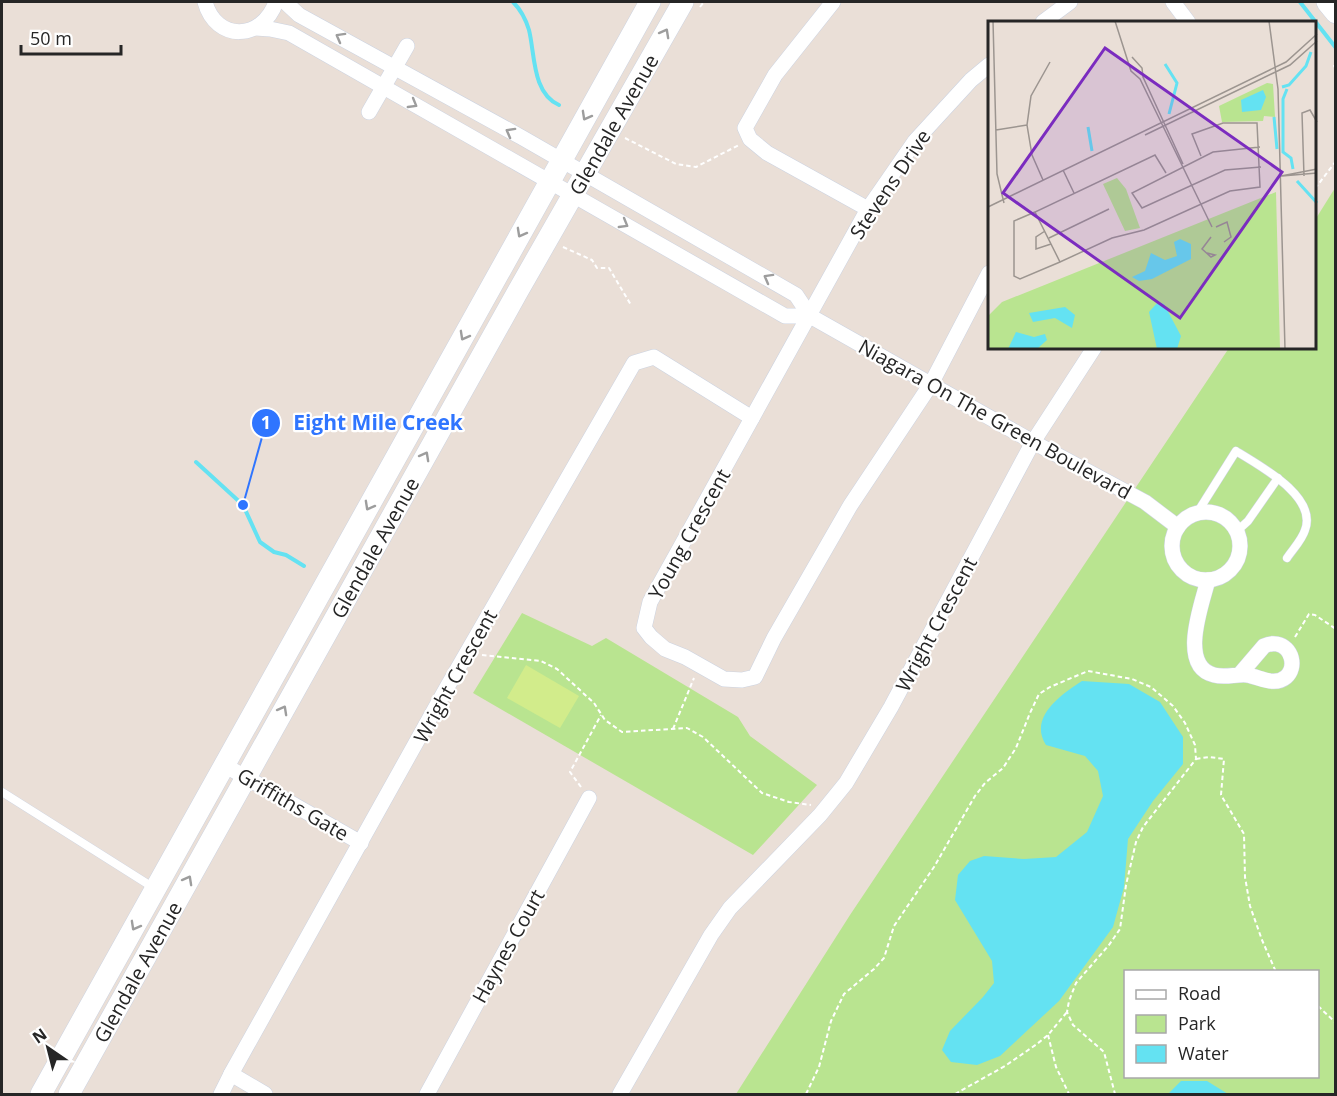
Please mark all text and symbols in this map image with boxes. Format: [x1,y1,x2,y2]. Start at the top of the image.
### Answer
scale bar [21,18,122,56]
inset map [988,21,1316,350]
text: 50 m [30,26,72,50]
one-way arrow [658,29,669,39]
one-way arrow [336,33,346,44]
street label: Glendale Avenue [562,49,664,199]
one-way arrow [407,97,417,108]
one-way arrow [582,110,593,120]
street label: Stevens Drive [843,124,937,244]
one-way arrow [506,127,517,139]
one-way arrow [618,217,628,228]
one-way arrow [517,226,528,237]
one-way arrow [764,274,774,285]
one-way arrow [460,330,471,340]
street label: Niagara On The Green Boulevard [854,333,1136,505]
callout: Eight Mile Creek [251,404,475,443]
text: Eight Mile Creek [293,408,464,436]
text: 1 [261,410,271,434]
one-way arrow [418,452,430,462]
street label: Young Crescent [642,464,736,604]
street label: Glendale Avenue [324,472,425,623]
one-way arrow [365,500,376,511]
street label: Wright Crescent [889,552,983,696]
street label: Wright Crescent [407,604,503,748]
one-way arrow [276,706,287,716]
street label: Griffiths Gate [232,761,354,847]
one-way arrow [181,876,192,886]
street label: Haynes Court [466,884,550,1008]
street label: Glendale Avenue [87,896,188,1047]
one-way arrow [131,920,142,930]
legend [1124,970,1319,1078]
text: Road [1178,981,1221,1005]
text: Park [1178,1011,1216,1035]
north arrow [18,1018,78,1078]
text: N [28,1023,51,1048]
text: Water [1178,1041,1229,1065]

